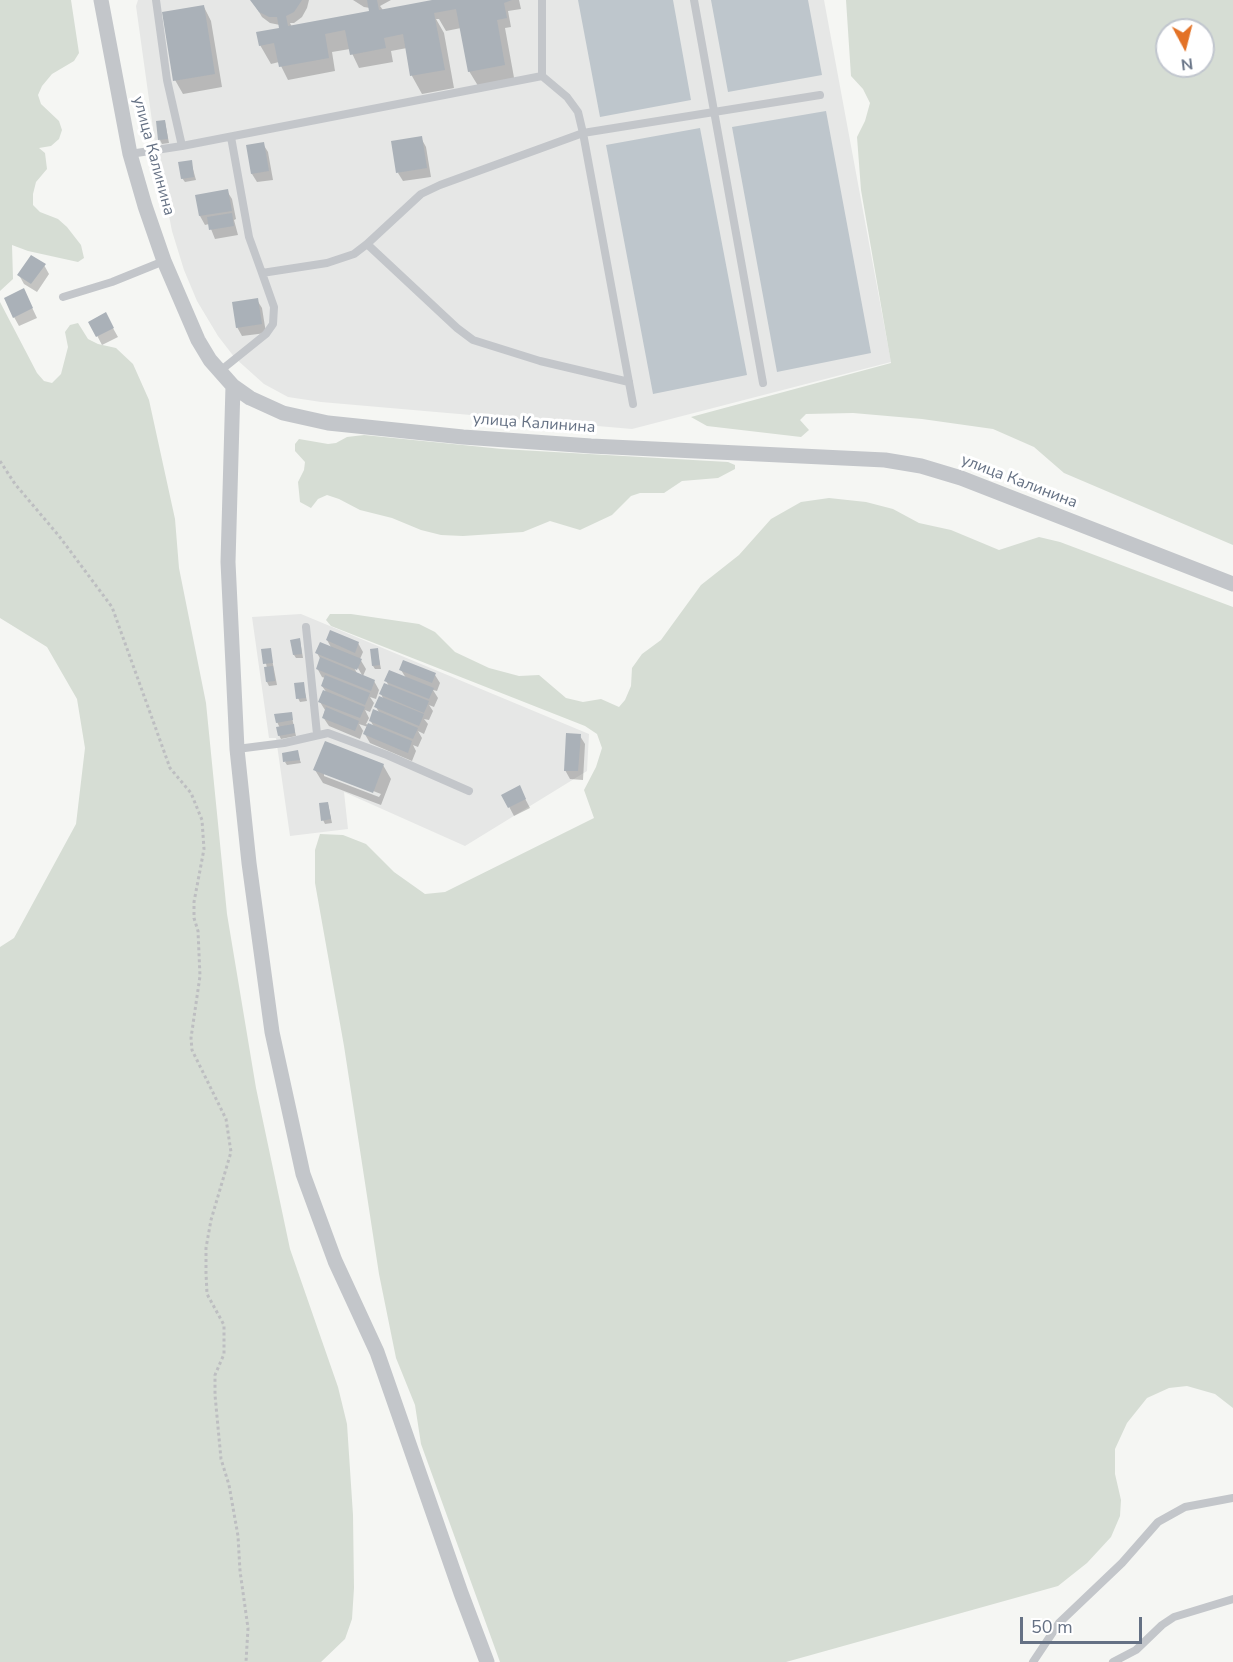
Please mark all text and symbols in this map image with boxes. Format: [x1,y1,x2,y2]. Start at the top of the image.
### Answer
north arrow [1155,18,1215,78]
text: N [1180,52,1194,76]
street label: улица Калинина [128,94,178,218]
street label: улица Калинина [472,410,596,438]
street label: улица Калинина [958,451,1080,513]
scale bar [1023,1605,1144,1643]
text: 50 m [1031,1615,1073,1639]

